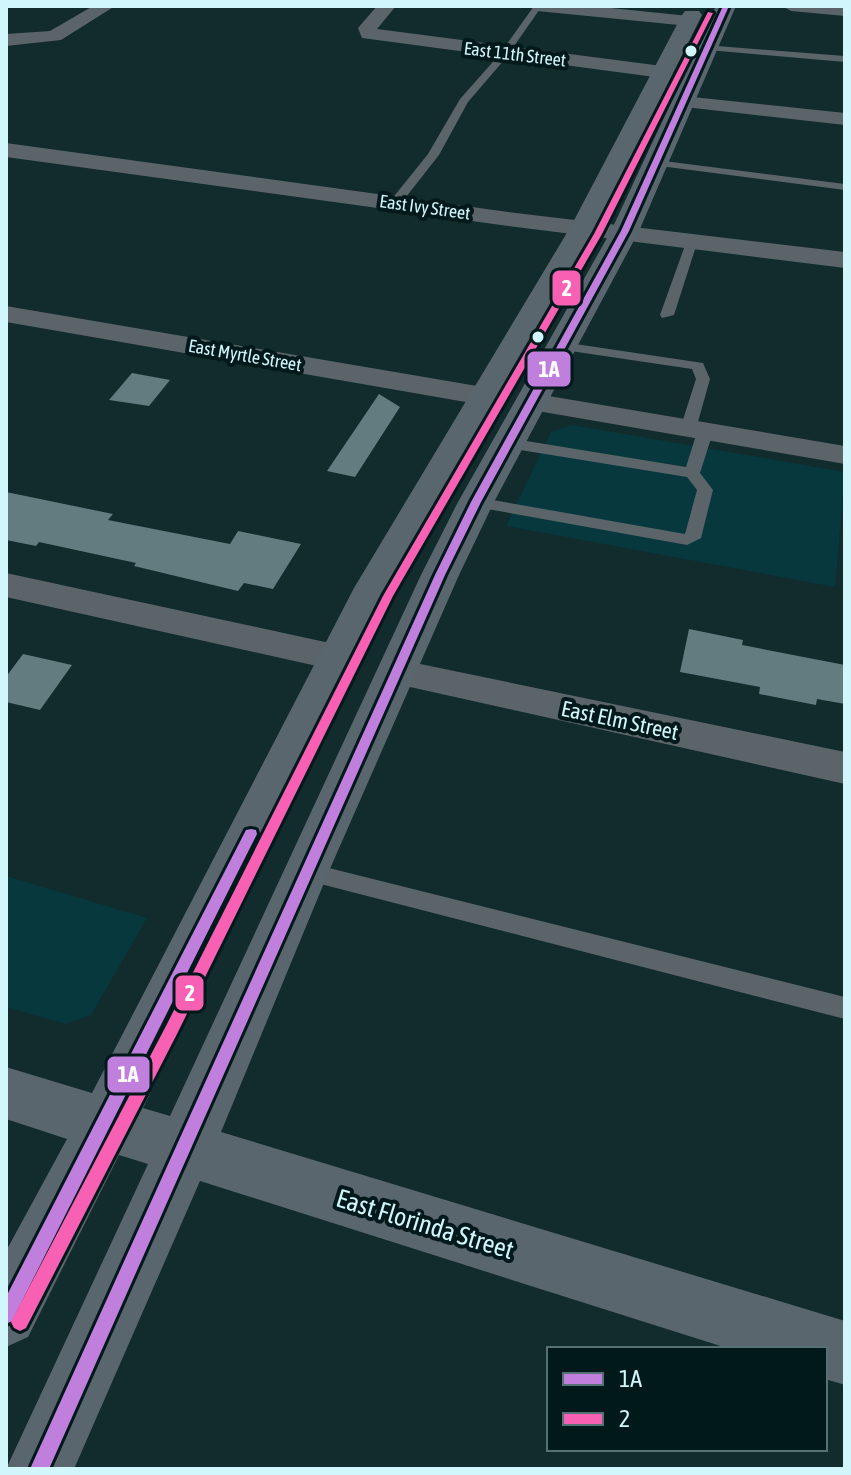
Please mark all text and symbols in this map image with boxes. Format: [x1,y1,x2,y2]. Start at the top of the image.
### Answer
street label: East 11th Street [463,37,567,71]
unlabelled marker [683,43,699,59]
street label: East Ivy Street [378,190,472,224]
line badge: 2 [551,269,582,307]
text: 2 [562,275,572,301]
unlabelled marker [530,329,546,345]
street label: East Myrtle Street [187,335,303,375]
line badge: 1A [526,350,572,388]
text: 1A [538,356,560,382]
street label: East Elm Street [559,695,681,745]
line badge: 2 [174,974,205,1012]
text: 2 [185,980,195,1006]
line badge: 1A [106,1055,151,1094]
text: 1A [117,1061,139,1087]
street label: East Florinda Street [333,1183,517,1265]
legend [547,1347,827,1451]
text: 1A [619,1365,642,1392]
text: 2 [619,1405,630,1432]

